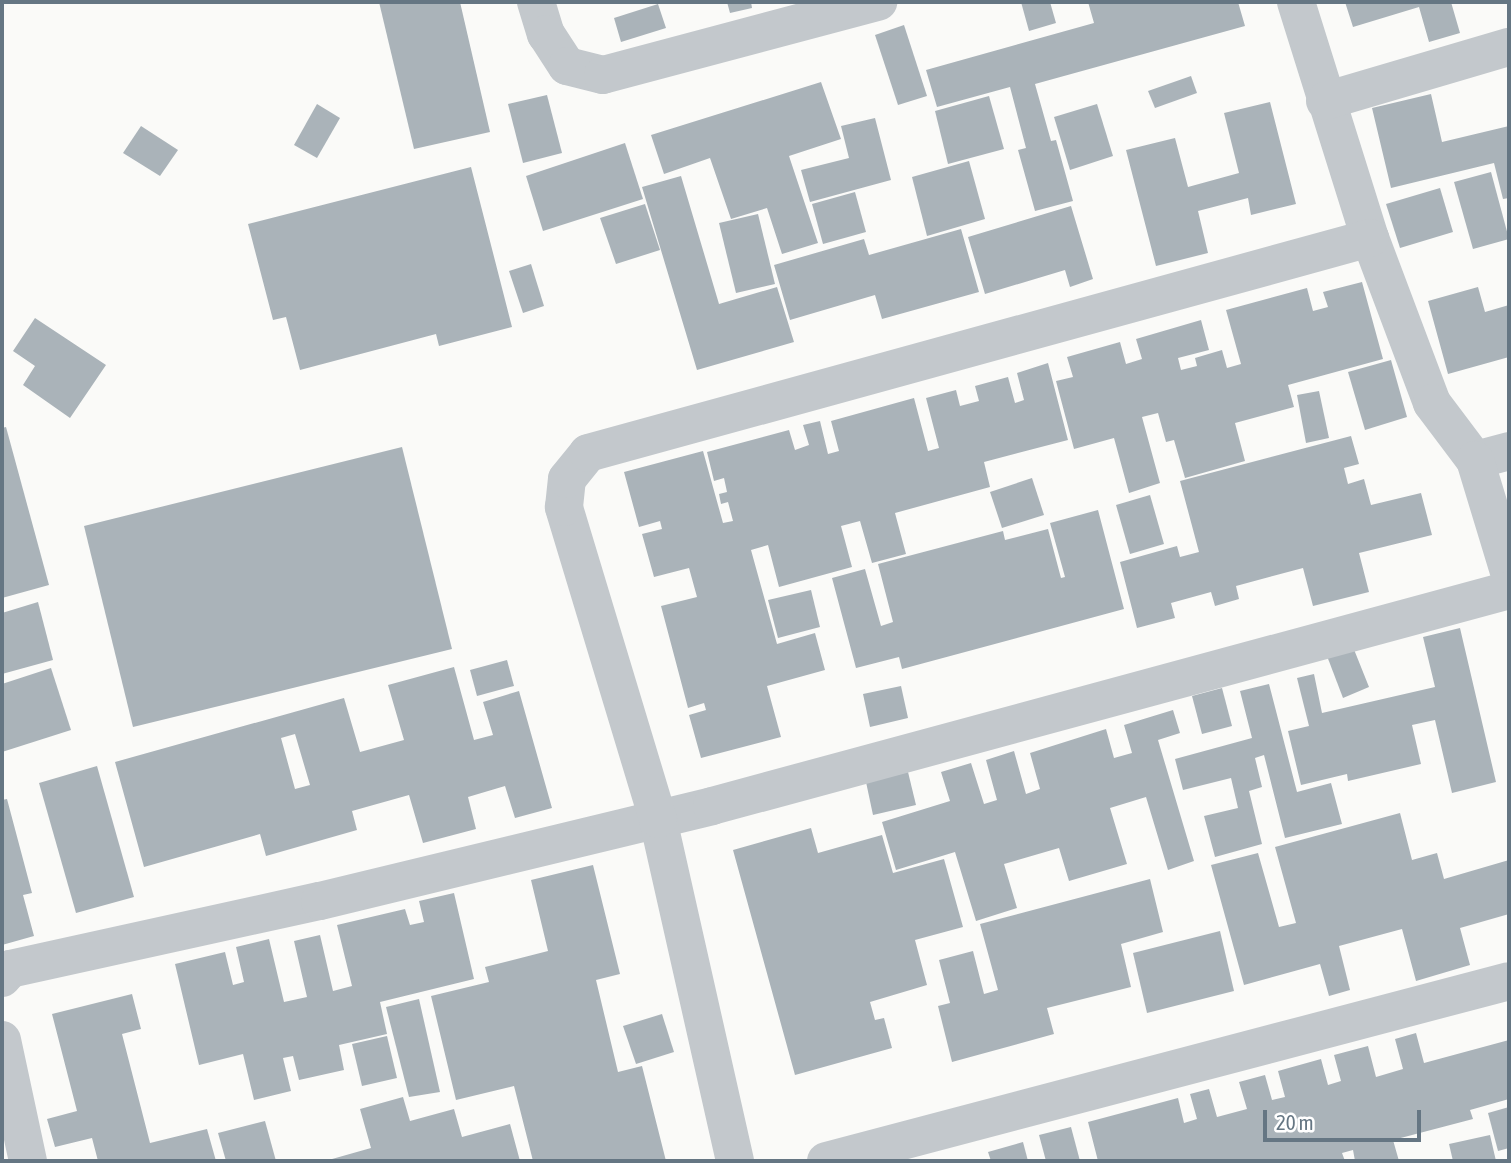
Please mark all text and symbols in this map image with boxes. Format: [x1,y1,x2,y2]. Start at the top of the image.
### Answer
scale bar [1266,1096,1424,1140]
text: 20 m [1276,1110,1314,1134]

